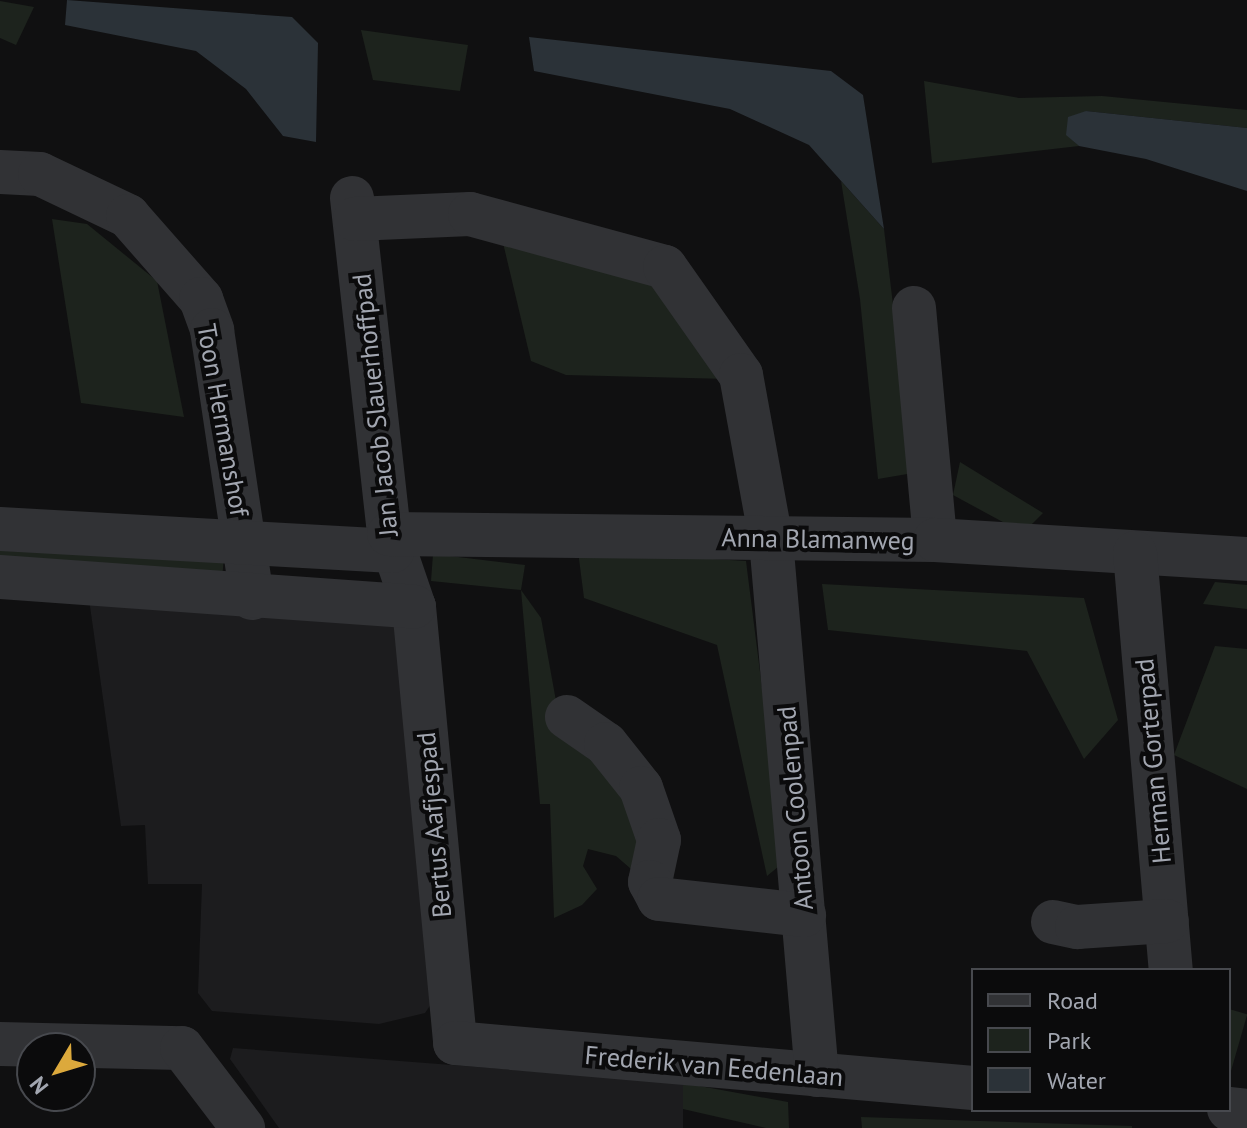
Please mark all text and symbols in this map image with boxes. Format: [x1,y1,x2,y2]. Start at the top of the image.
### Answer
street label: Jan Jacob Slauerhoffpad [346,272,404,538]
street label: Toon Hermanshof [191,321,255,519]
street label: Anna Blamanweg [721,522,915,556]
street label: Herman Gorterpad [1128,657,1178,865]
street label: Antoon Coolenpad [771,705,819,911]
street label: Bertus Aafjespad [410,730,458,920]
legend [971,968,1231,1112]
text: Road [1047,985,1098,1016]
text: Park [1047,1025,1091,1056]
north arrow [16,1032,96,1112]
street label: Frederik van Eedenlaan [583,1039,845,1093]
text: Water [1047,1065,1106,1096]
text: N [23,1071,54,1100]

